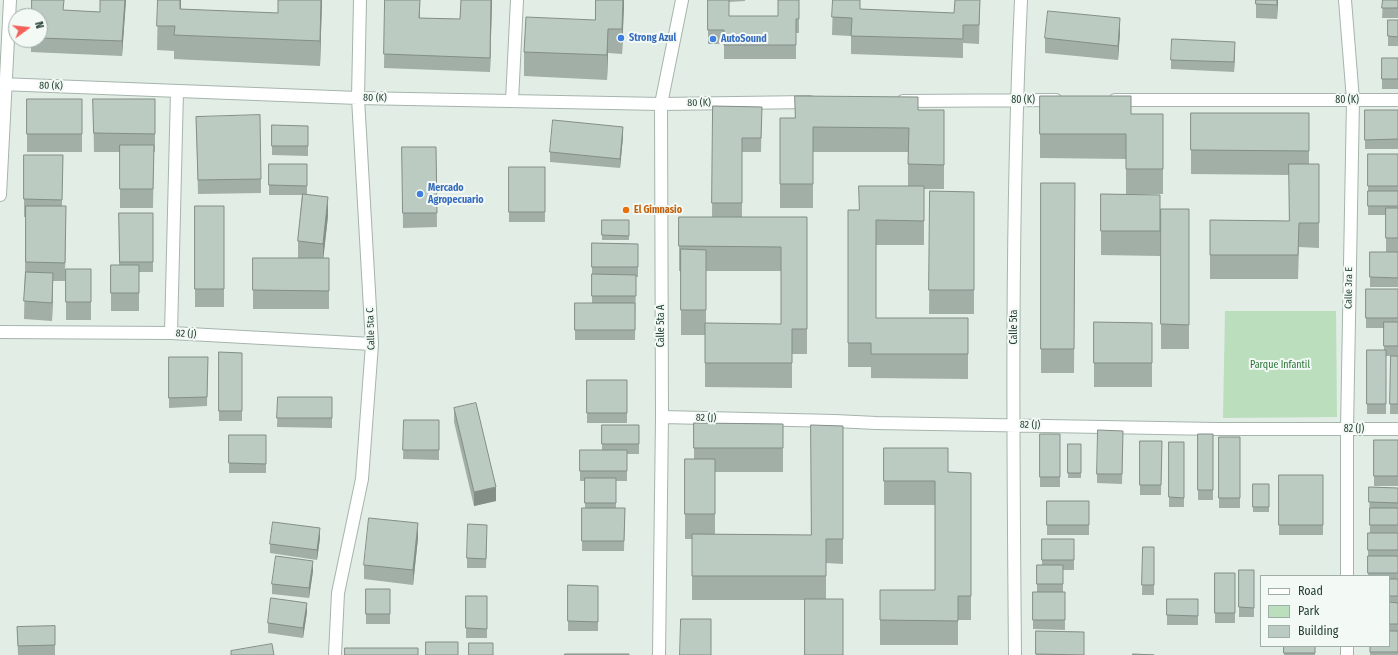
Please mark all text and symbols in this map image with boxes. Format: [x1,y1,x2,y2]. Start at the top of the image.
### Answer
north arrow [8,8,48,48]
text: N [32,20,46,30]
place label: Strong Azul [629,32,676,44]
marker: Strong Azul [616,33,626,43]
place label: AutoSound [721,33,767,45]
marker: AutoSound [708,34,718,44]
street label: 80 (K) [39,80,63,92]
street label: 80 (K) [363,92,387,104]
street label: 80 (K) [1011,94,1035,106]
street label: 80 (K) [1335,94,1359,106]
street label: 80 (K) [687,97,711,109]
place label: Mercado Agropecuario [428,182,484,206]
marker: Mercado Agropecuario [415,189,425,199]
place label: El Gimnasio [634,204,682,216]
marker: El Gimnasio [621,205,631,215]
street label: Calle 3ra E [1343,267,1355,309]
street label: Calle 5ta A [655,305,667,347]
street label: Calle 5ta C [364,308,378,350]
street label: Calle 5ta [1008,310,1020,344]
street label: 82 (J) [175,327,197,341]
park label: Parque Infantil [1250,359,1310,371]
street label: 82 (J) [696,412,716,424]
street label: 82 (J) [1020,419,1040,431]
street label: 82 (J) [1344,423,1364,435]
legend [1260,575,1390,647]
text: Road [1298,584,1323,598]
text: Park [1298,604,1319,618]
text: Building [1298,624,1338,638]

